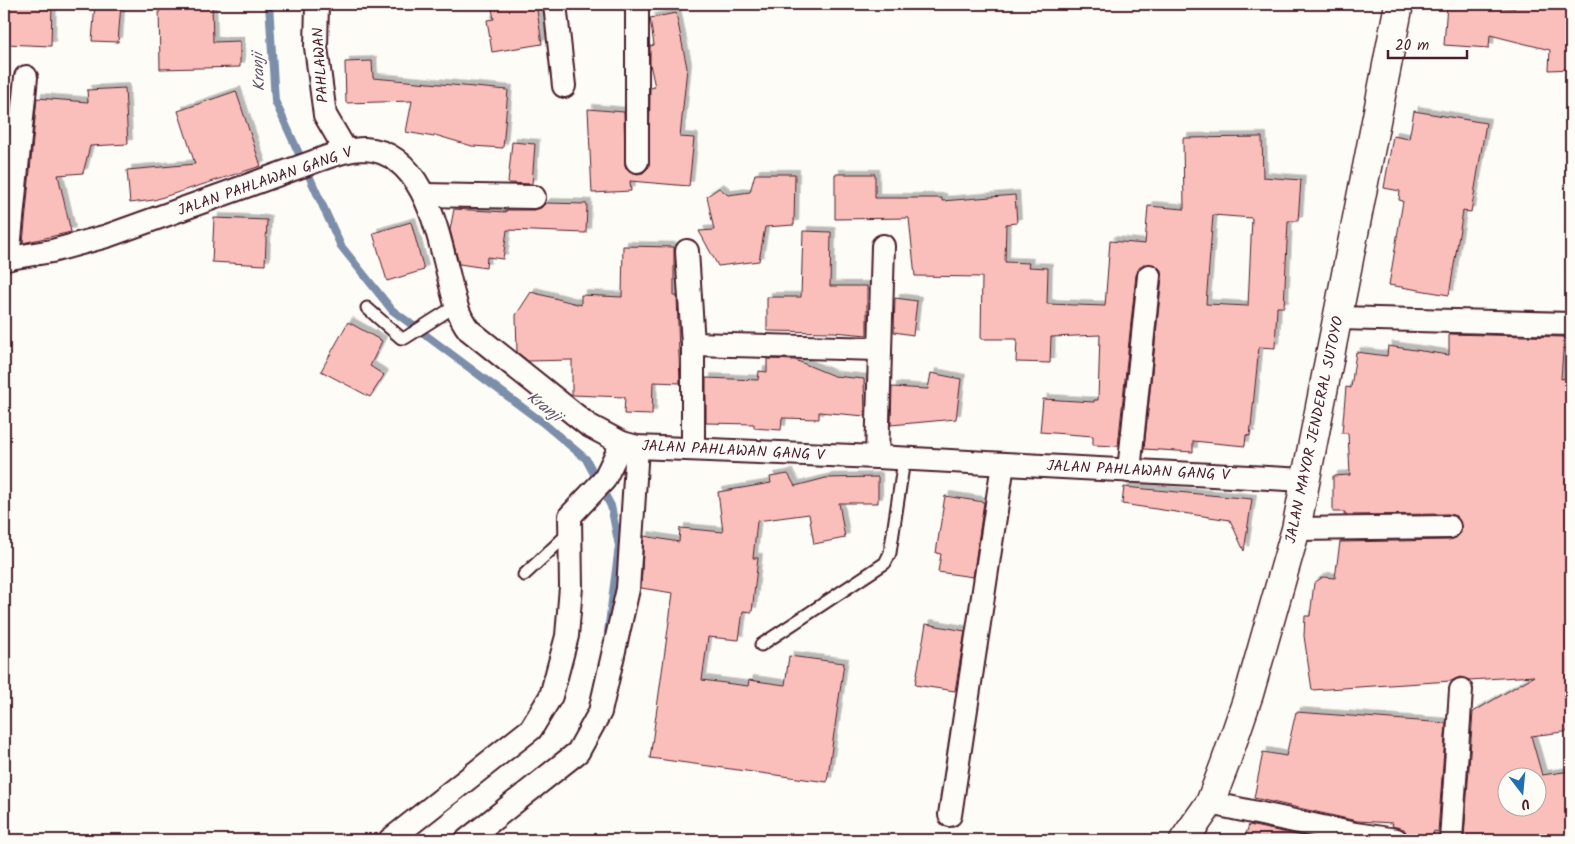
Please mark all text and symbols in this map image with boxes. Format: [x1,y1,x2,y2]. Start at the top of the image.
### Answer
street label: PAHLAWAN [306,26,336,104]
scale bar [1388,28,1466,60]
text: 20 m [1395,34,1429,58]
water label: Kranji [245,49,272,92]
street label: JALAN PAHLAWAN GANG V [175,141,356,223]
street label: JALAN MAYOR JENDERAL SUTOYO [1279,314,1351,546]
water label: Kranji [521,385,569,431]
street label: JALAN PAHLAWAN GANG V [641,434,826,468]
street label: JALAN PAHLAWAN GANG V [1046,454,1231,488]
north arrow [1498,766,1548,816]
text: U [1518,792,1532,815]

